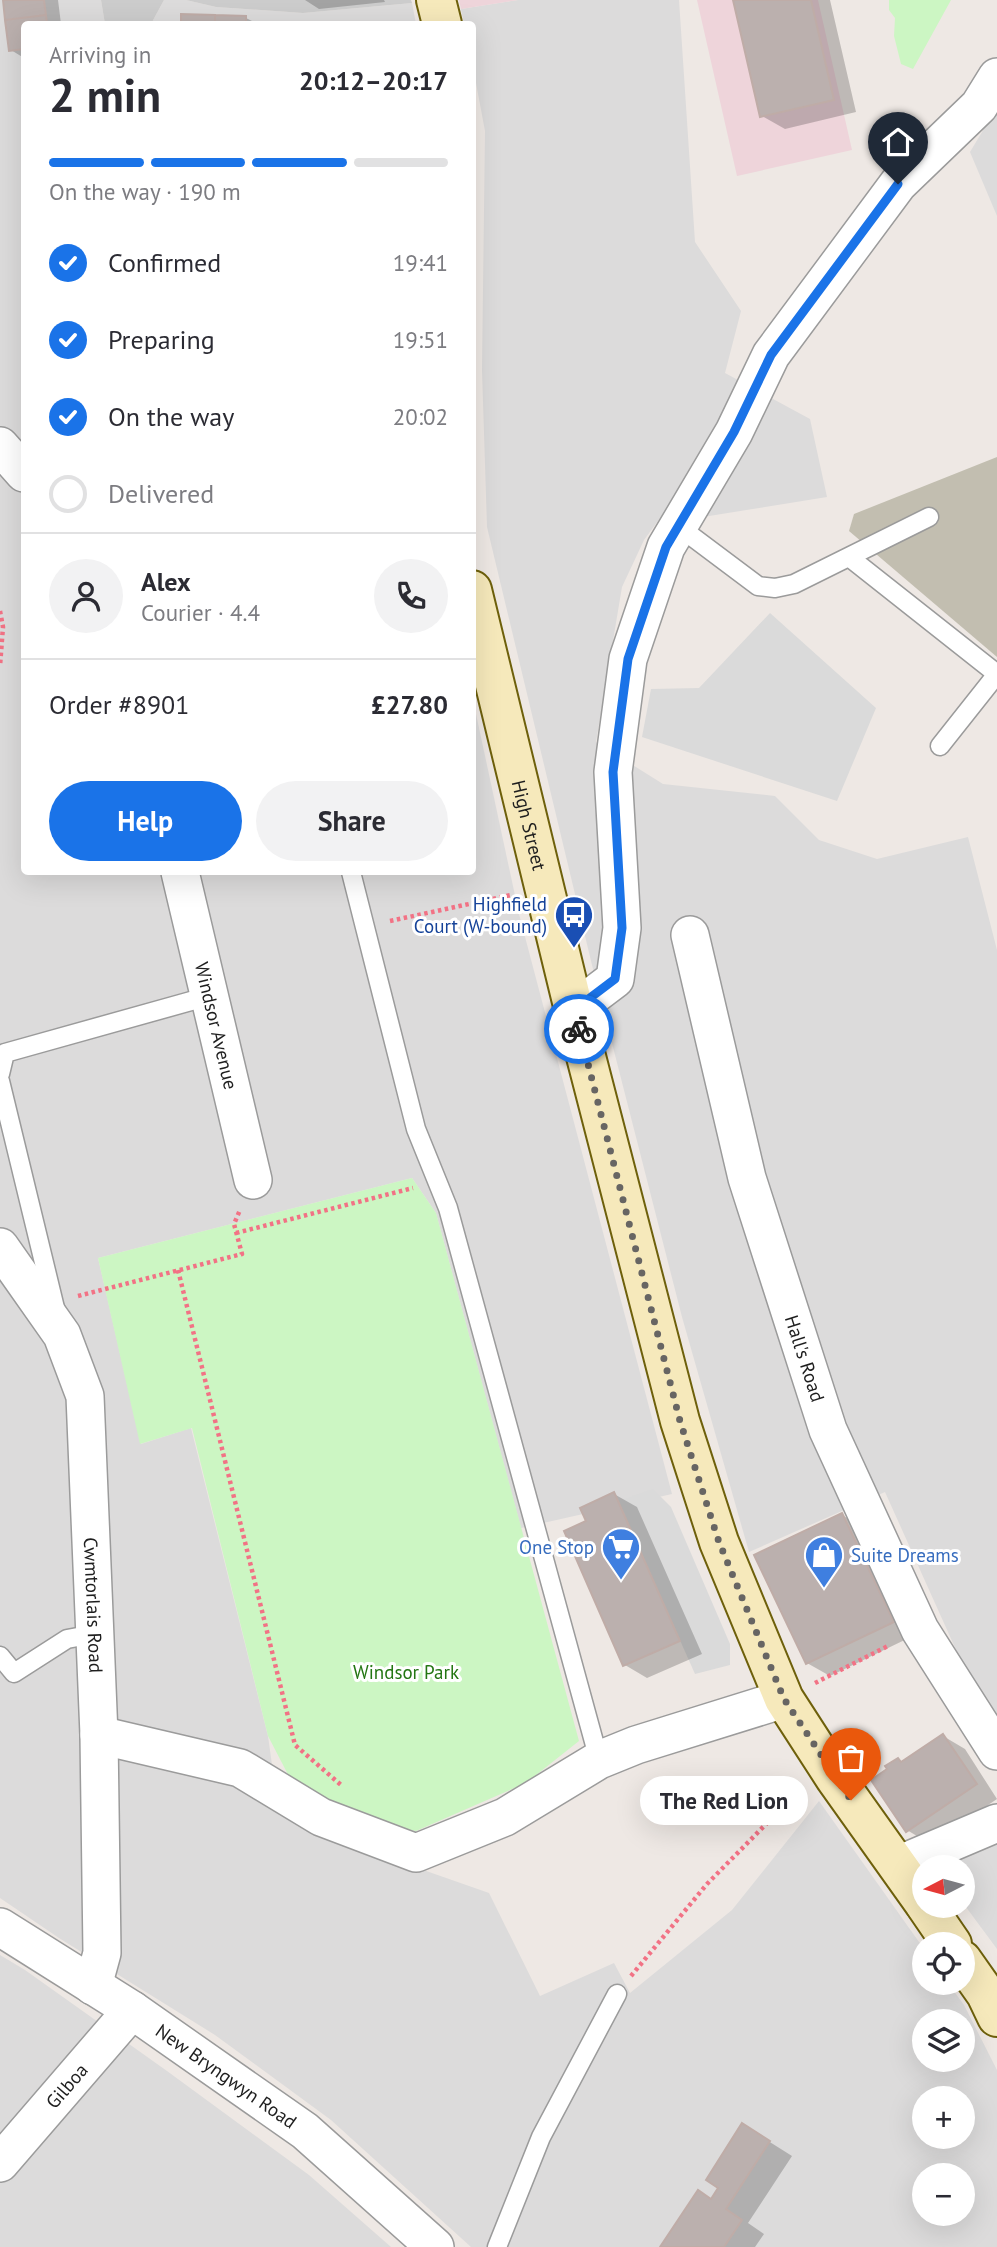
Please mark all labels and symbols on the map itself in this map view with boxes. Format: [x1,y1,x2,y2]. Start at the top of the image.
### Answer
pin [868,112,928,184]
street label: High Street [507,778,552,873]
place label: Highfield Court (W-bound) [414,892,547,938]
bus stop icon: Highfield Court (W-bound) [553,894,595,949]
street label: Windsor Avenue [190,960,243,1092]
courier [544,994,614,1064]
street label: Hall's Road [780,1312,830,1405]
supermarket icon: One Stop [600,1526,642,1581]
shop icon: Suite Dreams [803,1534,845,1589]
place label: One Stop [519,1535,594,1559]
street label: Cwmtorlais Road [79,1537,108,1673]
place label: Suite Dreams [851,1543,959,1567]
park label: Windsor Park [353,1660,459,1684]
pin [821,1728,881,1800]
callout: The Red Lion [641,1776,809,1825]
north arrow [912,1855,975,1918]
street label: New Bryngwyn Road [151,2018,301,2134]
street label: Gilboa [40,2058,93,2113]

